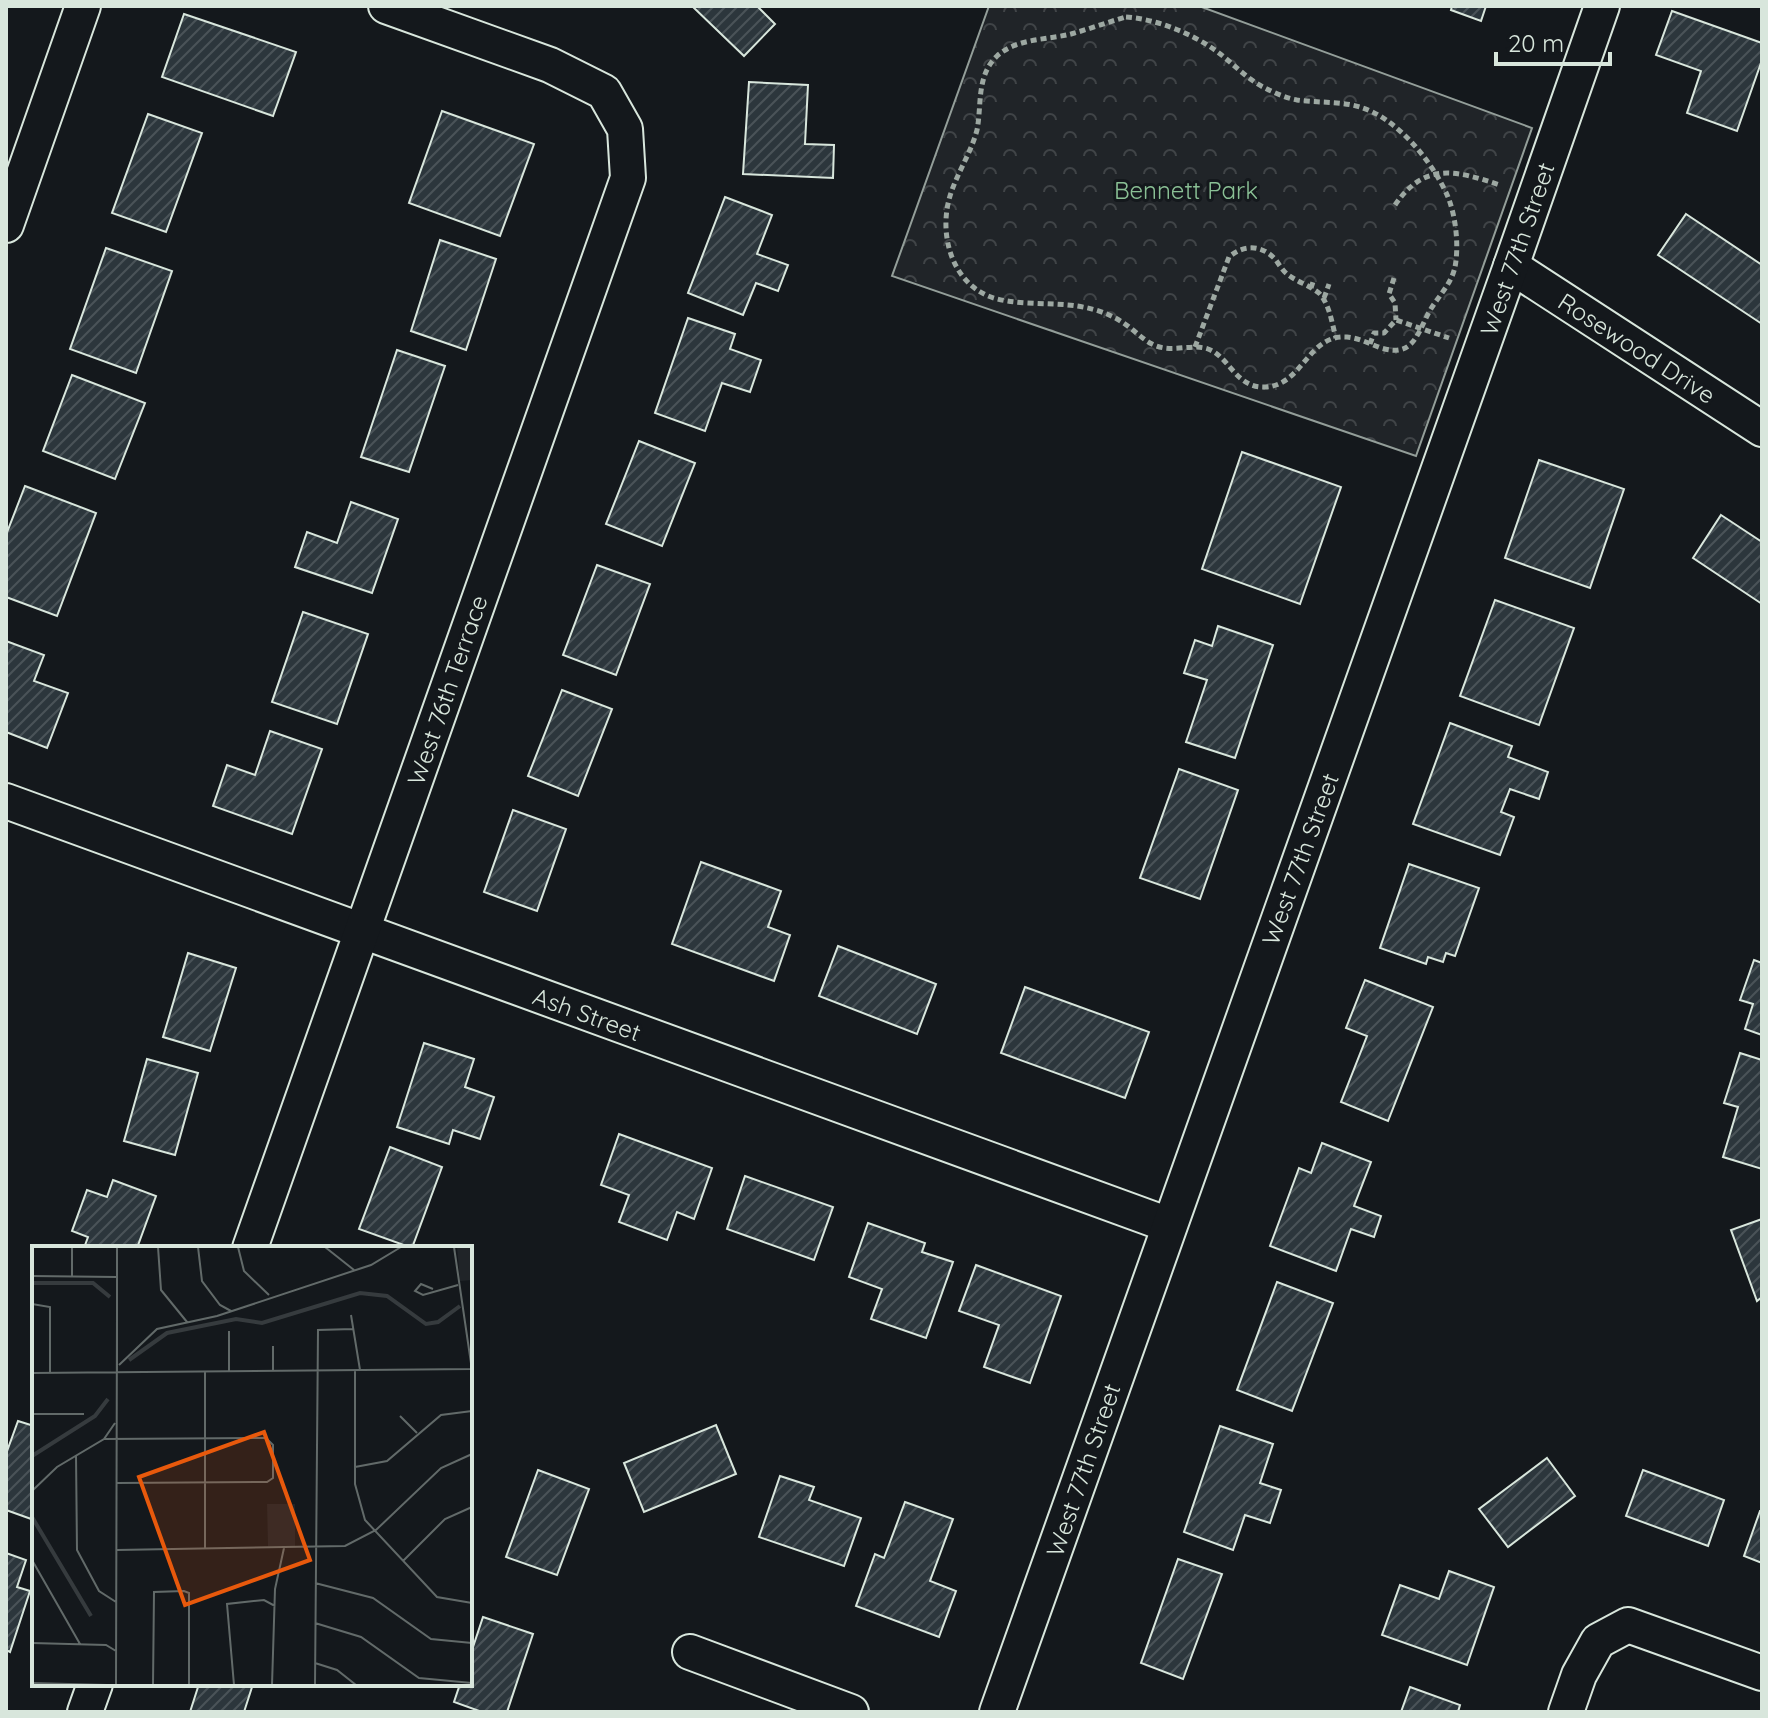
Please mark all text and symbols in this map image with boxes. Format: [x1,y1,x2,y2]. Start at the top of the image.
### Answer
scale bar [1496,16,1610,66]
text: 20 m [1508,28,1564,58]
street label: West 77th Street [1473,159,1561,339]
park label: Bennett Park [1114,175,1258,205]
street label: Rosewood Drive [1553,286,1721,410]
street label: West 76th Terrace [400,591,494,789]
street label: West 77th Street [1255,769,1345,949]
street label: Ash Street [529,981,645,1047]
inset map [32,1246,472,1686]
street label: West 77th Street [1039,1380,1127,1560]

